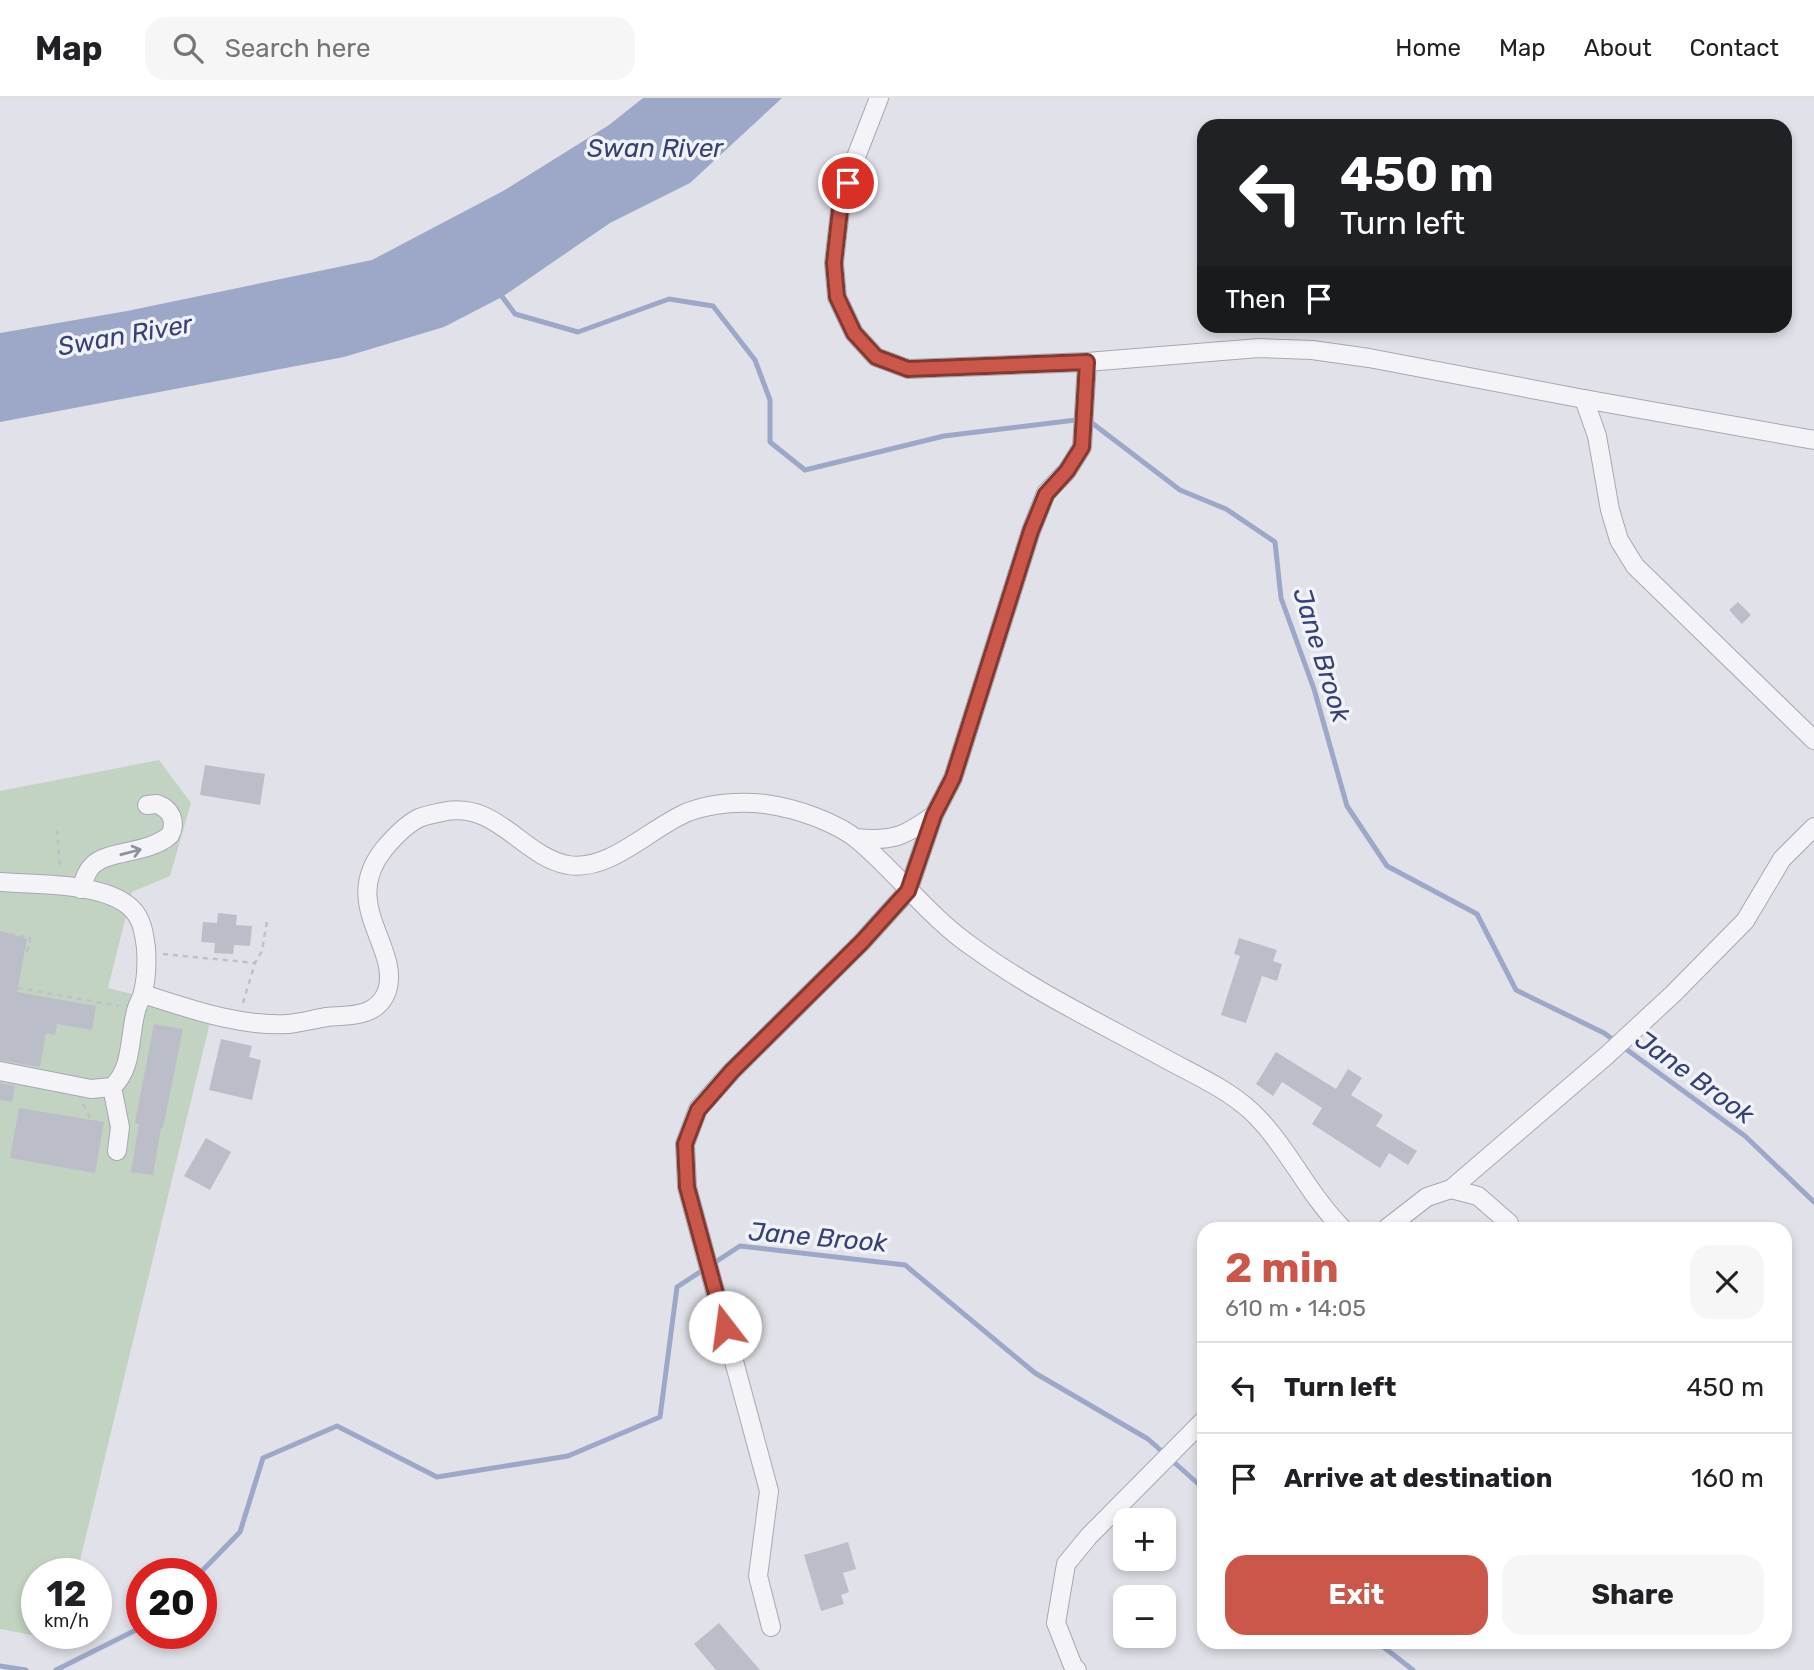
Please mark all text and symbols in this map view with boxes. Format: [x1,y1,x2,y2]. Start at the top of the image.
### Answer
search box [145,17,635,80]
text: Map [35,29,103,68]
icon: search [169,29,207,67]
text: Search here [225,33,370,64]
text: Home [1395,34,1461,62]
text: Map [1499,34,1546,62]
text: About [1584,34,1652,62]
text: Contact [1690,34,1779,62]
water label: Swan River [587,133,724,164]
text: 450 m [1340,145,1494,203]
icon: left [1225,147,1316,238]
pin [818,153,878,213]
icon: arrive [829,164,867,202]
text: Turn left [1340,204,1465,242]
icon: arrive [1300,280,1338,318]
text: Then [1225,284,1286,315]
water label: Swan River [55,308,196,363]
water label: Jane Brook [1286,584,1357,727]
one-way arrow [119,845,142,858]
water label: Jane Brook [1629,1024,1760,1131]
water label: Jane Brook [748,1216,889,1259]
text: 2 min [1225,1243,1339,1293]
button: close [1690,1245,1764,1319]
position arrow [688,1290,762,1364]
text: 610 m · 14:05 [1225,1294,1366,1322]
icon: left [1225,1369,1263,1407]
text: Turn left [1284,1372,1396,1403]
text: 450 m [1686,1372,1764,1403]
icon: arrive [1225,1460,1263,1498]
text: Arrive at destination [1284,1463,1552,1494]
text: 160 m [1691,1463,1764,1494]
map controls [1113,1508,1176,1648]
button: + [1113,1508,1176,1571]
button: Exit [1225,1555,1488,1635]
button: Share [1502,1555,1764,1635]
speed limit sign: 20 [126,1558,217,1649]
text: 12 [46,1573,87,1615]
button: − [1113,1585,1176,1648]
text: km/h [44,1610,89,1632]

